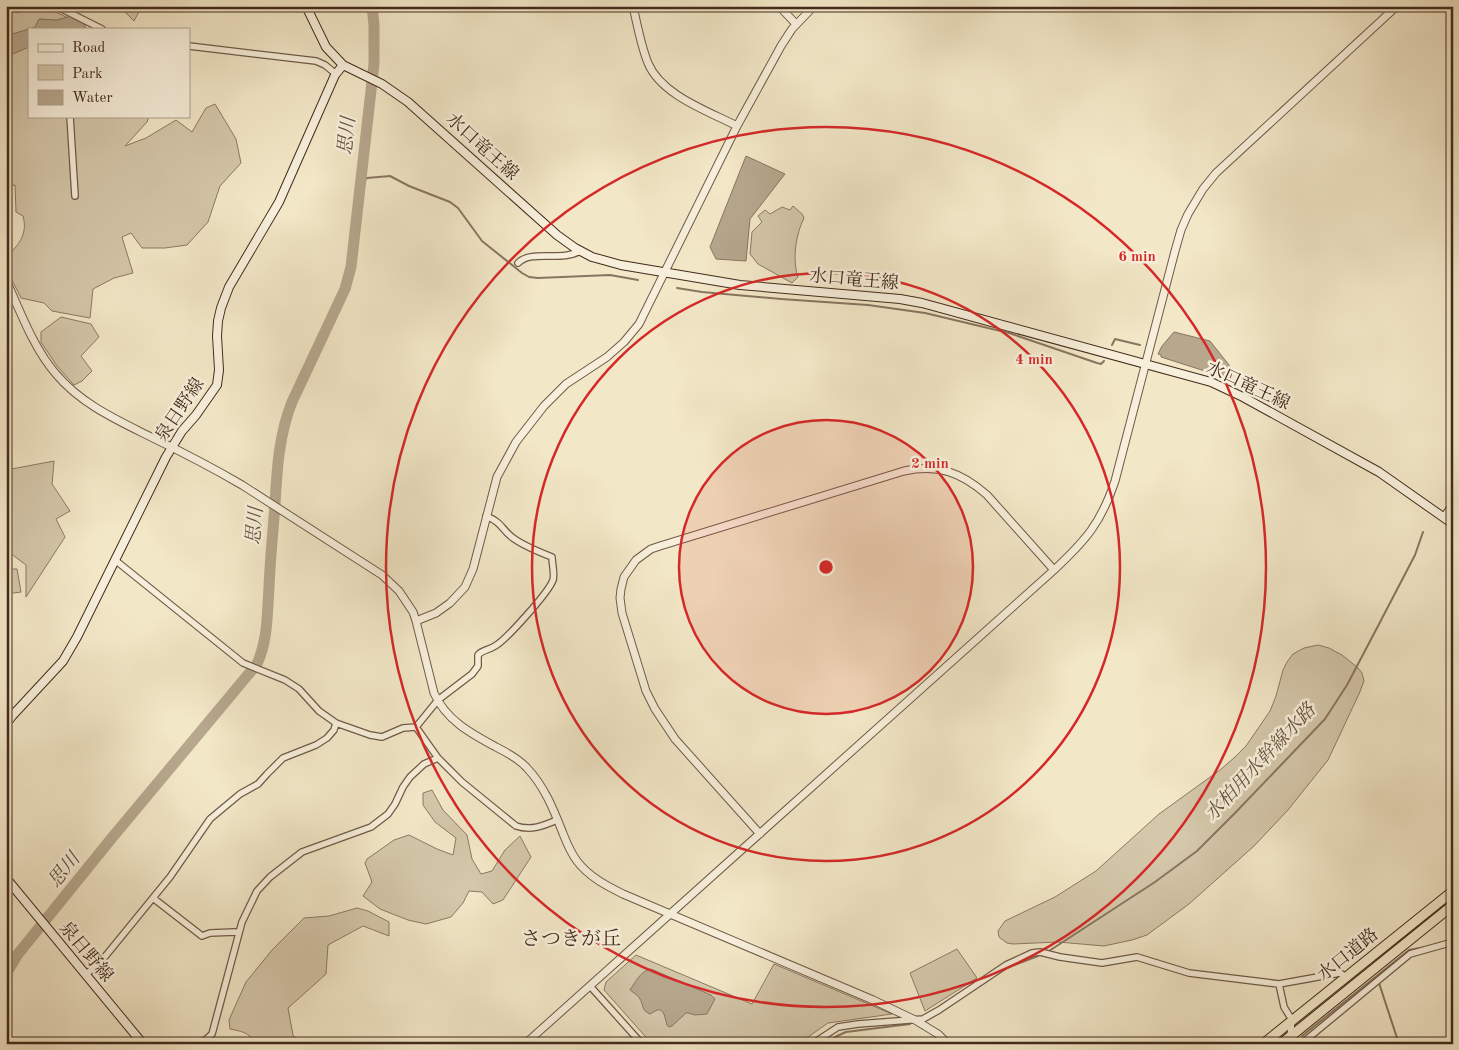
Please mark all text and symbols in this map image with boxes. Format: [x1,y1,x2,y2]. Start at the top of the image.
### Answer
legend [28,28,190,118]
text: Road [72,41,106,56]
text: Park [72,67,103,82]
text: Water [72,91,113,106]
street label: 水口竜王線 [443,109,523,184]
water label: 思川 [335,114,360,156]
text: 6 min [1118,250,1156,265]
street label: 水口竜王線 [808,265,900,293]
text: 4 min [1015,353,1053,368]
street label: 水口竜王線 [1203,357,1293,413]
street label: 泉日野線 [151,374,208,445]
text: 2 min [911,457,949,472]
water label: 思川 [243,504,267,546]
centre of rings [817,558,835,576]
water label: 水柏用水幹線水路 [1201,698,1321,825]
water label: 思川 [44,847,86,892]
street label: 泉日野線 [56,917,118,985]
street label: 水口道路 [1313,924,1382,985]
district label: さつきが丘 [521,928,621,950]

